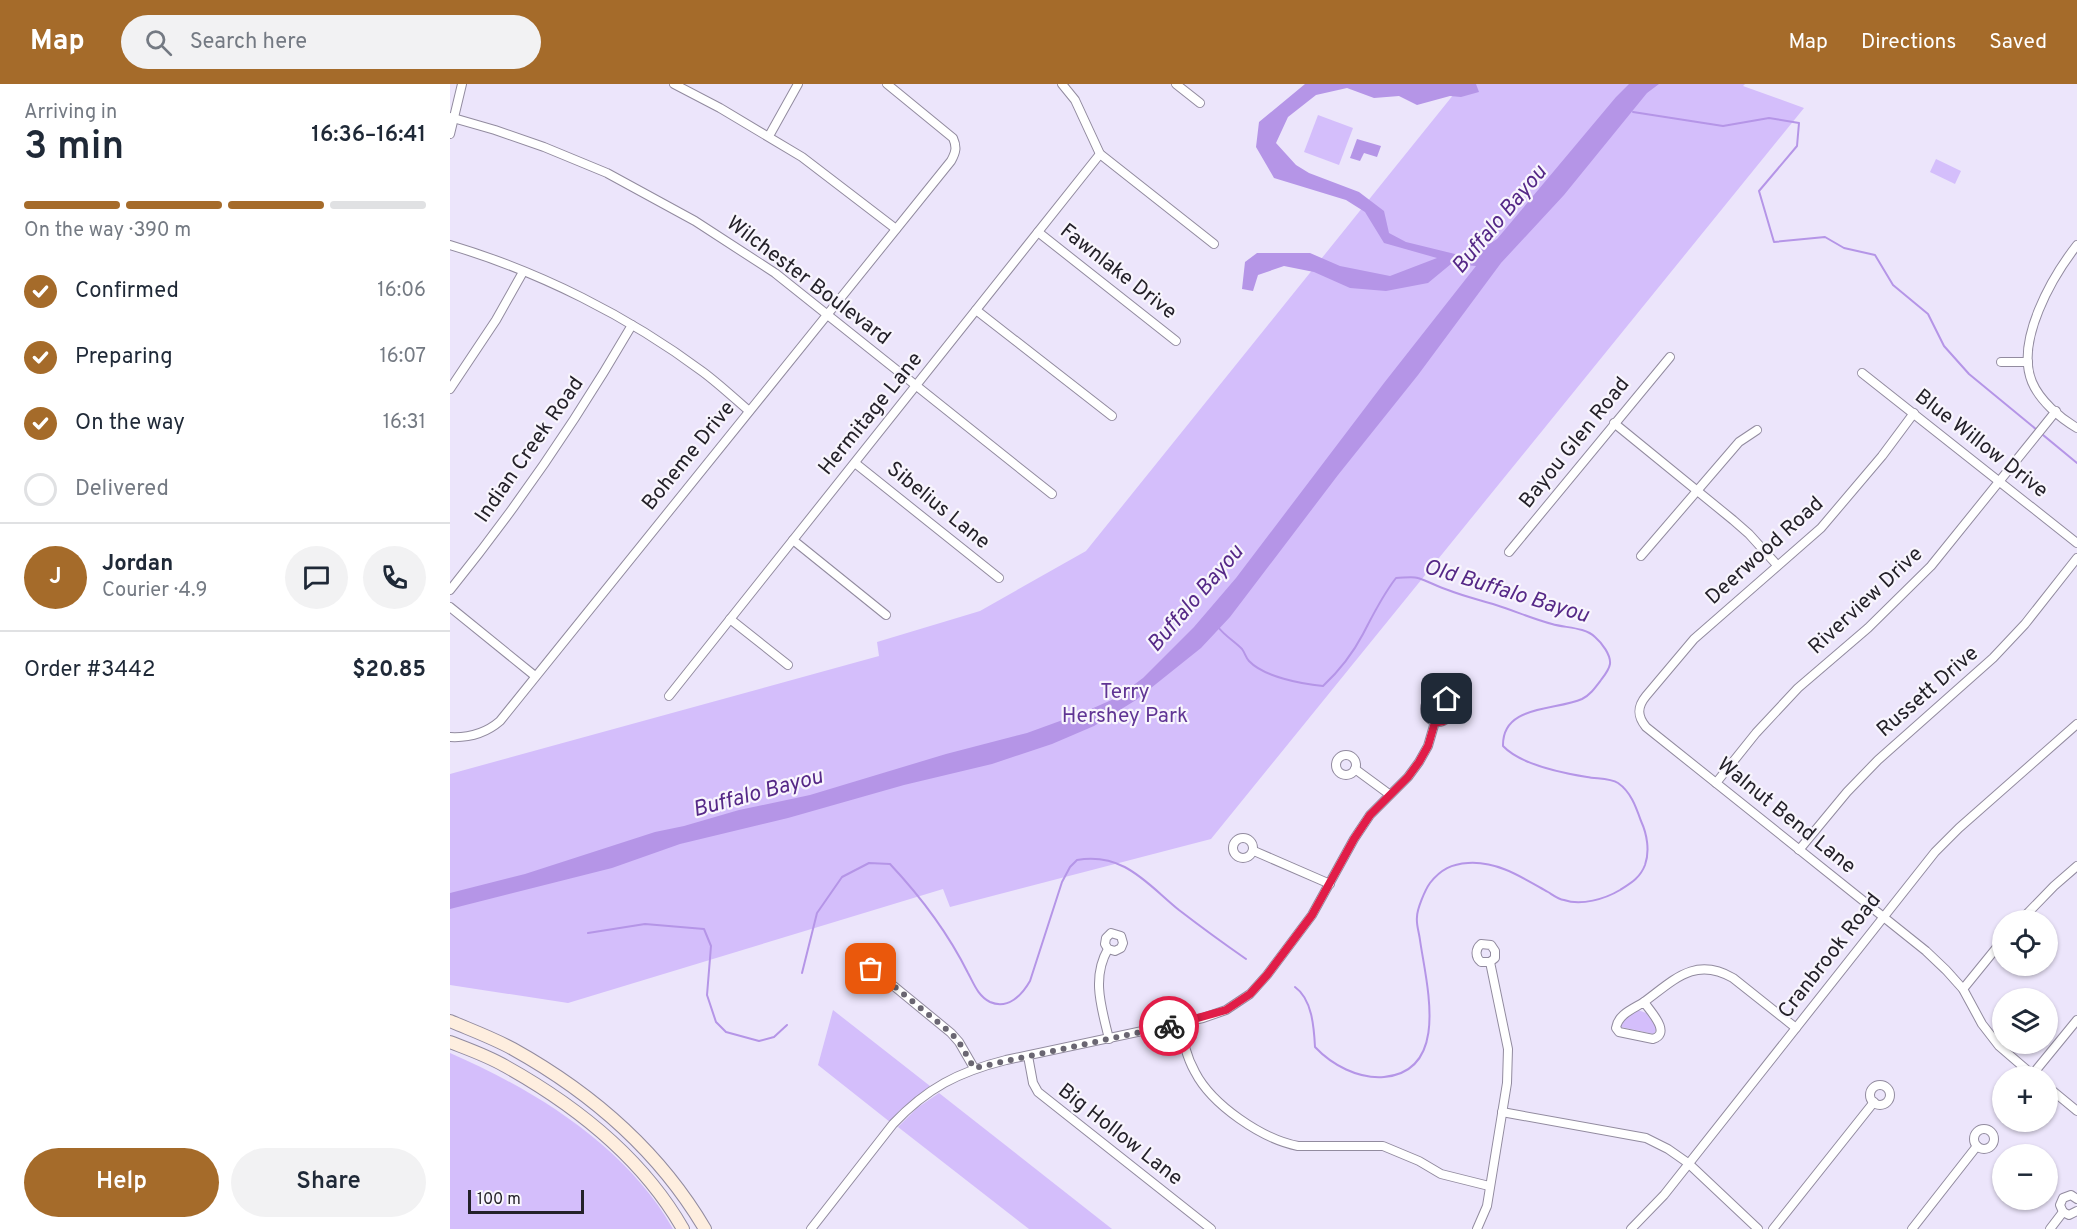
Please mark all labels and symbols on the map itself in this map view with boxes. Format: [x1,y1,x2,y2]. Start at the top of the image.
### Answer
water label: Buffalo Bayou [1447,159,1554,280]
street label: Wilchester Boulevard [720,210,896,352]
street label: Fawnlake Drive [1054,218,1182,326]
street label: Hermitage Lane [813,347,929,481]
street label: Indian Creek Road [470,372,590,528]
street label: Bayou Glen Road [1514,372,1636,514]
street label: Blue Willow Drive [1909,383,2053,505]
street label: Boheme Drive [637,396,741,516]
street label: Sibelius Lane [881,456,995,556]
street label: Deerwood Road [1700,491,1830,611]
water label: Buffalo Bayou [1142,539,1251,658]
street label: Riverview Drive [1803,541,1929,661]
water label: Old Buffalo Bayou [1420,554,1593,630]
street label: Russett Drive [1871,640,1985,744]
pin [1421,673,1472,724]
park label: Terry Hershey Park [1062,679,1188,730]
street label: Walnut Bend Lane [1711,752,1861,880]
water label: Buffalo Bayou [690,763,827,824]
street label: Cranbrook Road [1772,888,1888,1024]
pin [845,943,896,994]
courier [1139,996,1199,1056]
street label: Big Hollow Lane [1052,1078,1188,1192]
scale bar [468,1187,584,1214]

